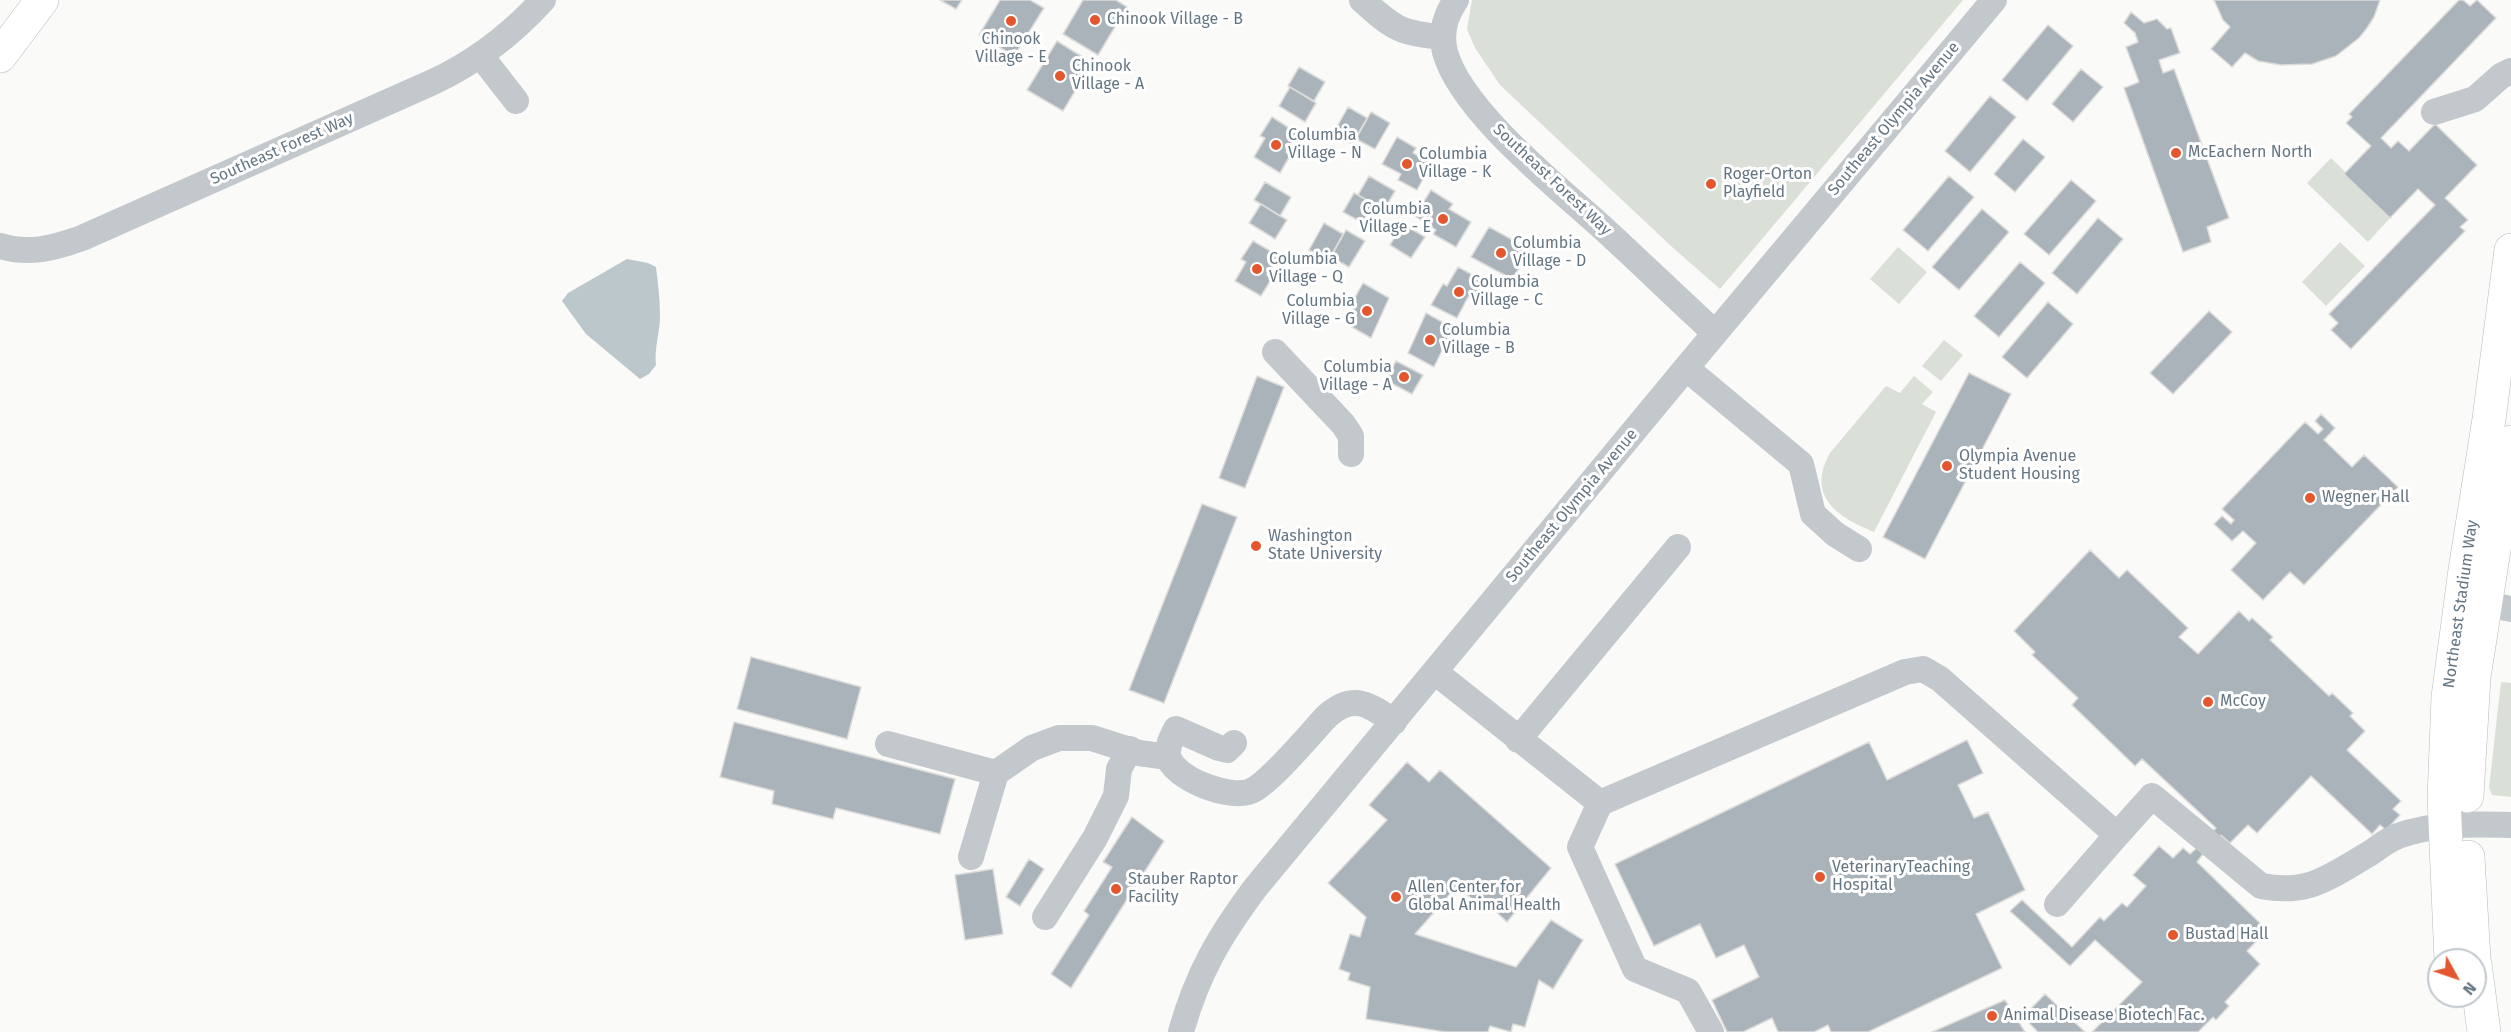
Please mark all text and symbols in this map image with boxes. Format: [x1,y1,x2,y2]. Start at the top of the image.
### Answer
place label: Chinook Village - B [1107,10,1243,30]
marker: Chinook Village - B [1088,13,1102,27]
marker: Chinook Village - E [1004,14,1018,28]
place label: Chinook Village - E [975,30,1047,68]
street label: Southeast Olympia Avenue [1824,38,1964,200]
place label: Chinook Village - A [1072,57,1144,95]
marker: Chinook Village - A [1053,69,1067,83]
street label: Southeast Forest Way [207,109,357,189]
street label: Southeast Forest Way [1489,120,1615,240]
place label: Columbia Village - N [1288,126,1362,164]
marker: Columbia Village - N [1269,138,1283,152]
place label: McEachern North [2188,143,2312,163]
place label: Columbia Village - K [1419,145,1491,183]
marker: McEachern North [2169,146,2183,160]
marker: Columbia Village - K [1400,157,1414,171]
place label: Roger-Orton Playfield [1723,165,1812,203]
marker: Roger-Orton Playfield [1704,177,1718,191]
place label: Columbia Village - E [1359,200,1431,238]
marker: Columbia Village - E [1436,212,1450,226]
place label: Columbia Village - D [1513,234,1586,272]
marker: Columbia Village - D [1494,246,1508,260]
place label: Columbia Village - Q [1269,250,1343,288]
marker: Columbia Village - Q [1250,262,1264,276]
place label: Columbia Village - C [1471,273,1543,311]
marker: Columbia Village - C [1452,285,1466,299]
place label: Columbia Village - G [1282,292,1355,330]
marker: Columbia Village - G [1360,304,1374,318]
place label: Columbia Village - B [1442,321,1515,359]
marker: Columbia Village - B [1423,333,1437,347]
place label: Columbia Village - A [1320,358,1392,396]
marker: Columbia Village - A [1397,370,1411,384]
street label: Southeast Olympia Avenue [1502,425,1642,587]
place label: Olympia Avenue Student Housing [1959,447,2080,485]
marker: Olympia Avenue Student Housing [1940,459,1954,473]
place label: Wegner Hall [2322,488,2409,508]
marker: Wegner Hall [2303,491,2317,505]
street label: Northeast Stadium Way [2440,519,2482,689]
place label: Washington State University [1268,527,1382,565]
marker: Washington State University [1249,539,1263,553]
place label: McCoy [2220,692,2266,712]
marker: McCoy [2201,695,2215,709]
place label: VeterinaryTeaching Hospital [1832,858,1970,896]
place label: Stauber Raptor Facility [1128,870,1238,908]
marker: VeterinaryTeaching Hospital [1813,870,1827,884]
place label: Allen Center for Global Animal Health [1408,878,1561,916]
marker: Stauber Raptor Facility [1109,882,1123,896]
marker: Allen Center for Global Animal Health [1389,890,1403,904]
place label: Bustad Hall [2185,925,2268,945]
marker: Bustad Hall [2166,928,2180,942]
north arrow [2427,948,2487,1008]
text: N [2459,978,2480,999]
place label: Animal Disease Biotech Fac. [2004,1006,2204,1026]
marker: Animal Disease Biotech Fac. [1985,1009,1999,1023]

